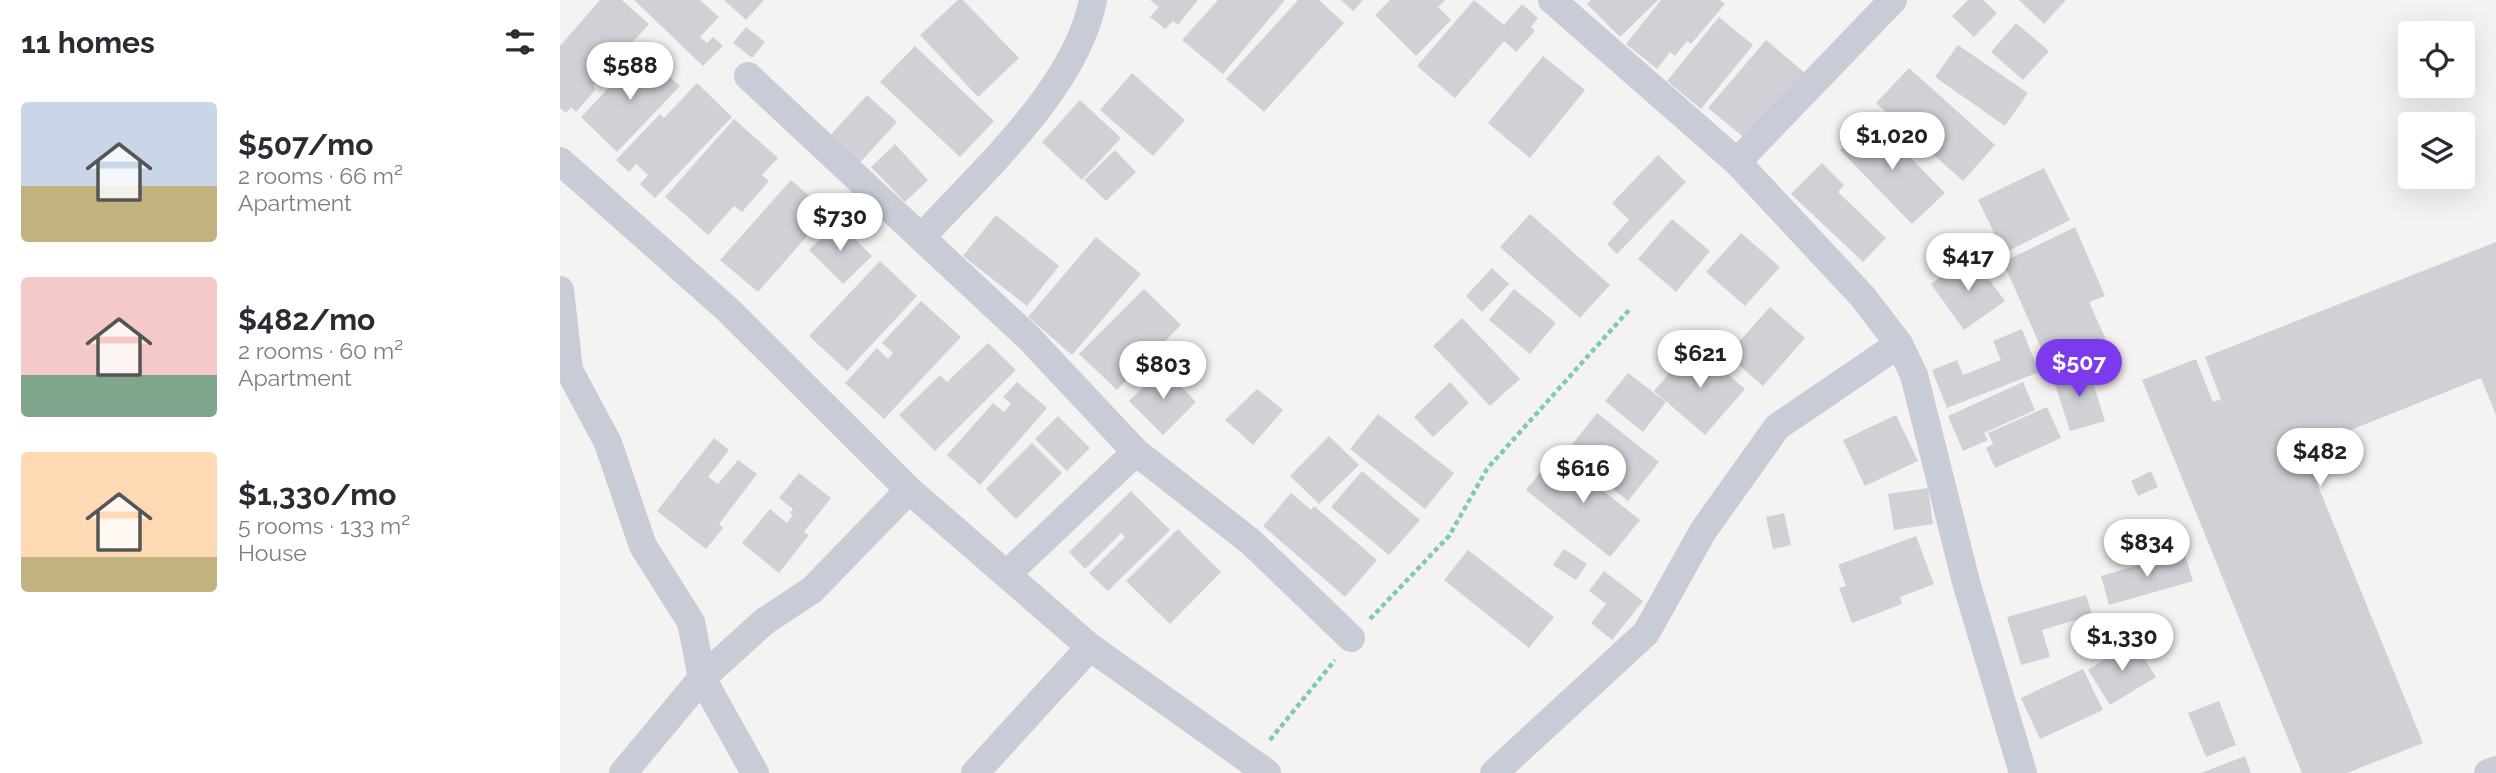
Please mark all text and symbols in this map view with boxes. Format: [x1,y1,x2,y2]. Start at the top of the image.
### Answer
map controls [2398,21,2475,189]
button: locate [2398,21,2475,98]
icon: filters [501,23,539,61]
text: 11 homes [21,25,155,60]
pin: $588 [589,42,671,102]
text: $588 [602,51,658,78]
button: layers [2398,112,2475,189]
pin: $1,020 [1835,113,1949,172]
text: $1,020 [1856,121,1928,148]
text: $507/mo [238,127,373,162]
icon: home [77,130,161,214]
text: 2 rooms · 66 m² [238,162,403,189]
text: Apartment [238,189,352,216]
pin: $730 [799,194,881,253]
text: $730 [813,202,867,229]
pin: $417 [1927,233,2009,293]
text: $417 [1942,242,1994,269]
text: $482/mo [238,302,375,337]
icon: home [77,305,161,389]
pin: $621 [1659,330,1741,390]
text: 2 rooms · 60 m² [238,337,403,364]
text: $621 [1674,339,1726,366]
pin: $507 [2038,340,2120,399]
pin: $803 [1122,342,1204,401]
text: $507 [2052,348,2106,375]
text: $803 [1135,350,1191,377]
text: Apartment [238,364,352,391]
pin: $482 [2279,428,2361,488]
text: $482 [2293,437,2347,464]
pin: $616 [1542,446,1624,505]
text: $616 [1556,454,1610,481]
text: $1,330/mo [238,477,396,512]
icon: home [77,480,161,564]
text: 5 rooms · 133 m² [238,512,410,539]
pin: $834 [2106,520,2188,579]
text: $834 [2120,528,2174,555]
text: House [238,539,307,566]
pin: $1,330 [2065,614,2179,673]
text: $1,330 [2086,622,2158,649]

